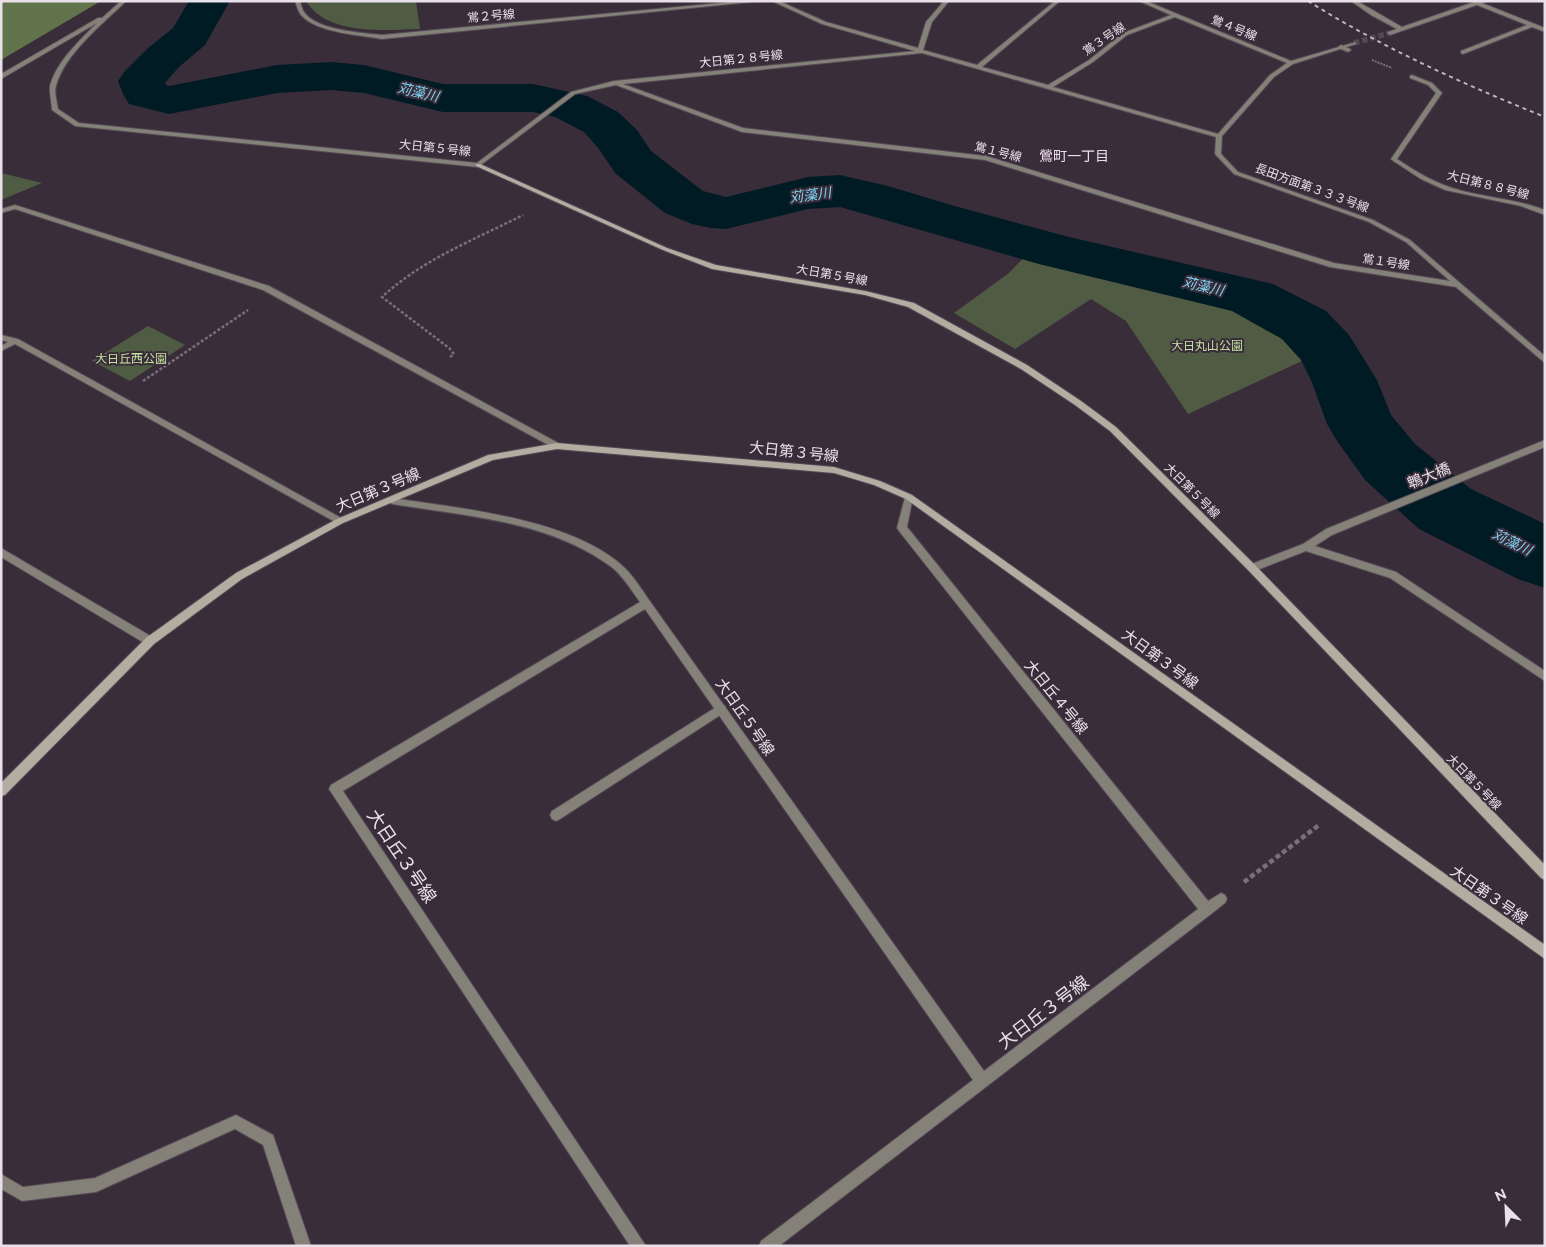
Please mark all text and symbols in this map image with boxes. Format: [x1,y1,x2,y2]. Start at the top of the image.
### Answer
street label: 鴬２号線 [466,7,516,25]
street label: 鶯４号線 [1209,13,1259,43]
street label: 鴬３号線 [1080,20,1128,58]
street label: 大日第２８号線 [698,48,784,70]
water label: 苅藻川 [396,79,442,105]
street label: 大日第５号線 [398,137,472,159]
street label: 鴬１号線 [973,139,1023,165]
district label: 鶯町一丁目 [1039,148,1109,164]
street label: 長田方面第３３３号線 [1253,161,1371,215]
street label: 大日第８８号線 [1446,168,1530,202]
water label: 苅藻川 [788,184,834,206]
street label: 鴬１号線 [1361,251,1411,273]
street label: 大日第５号線 [795,262,869,288]
water label: 苅藻川 [1181,273,1227,299]
park label: 大日丸山公園 [1171,339,1243,353]
park label: 大日丘西公園 [95,352,167,366]
street label: 大日第３号線 [748,438,840,466]
street label: 鵯大橋 [1405,459,1453,493]
street label: 大日第５号線 [1162,461,1222,521]
street label: 大日第３号線 [333,464,423,516]
water label: 苅藻川 [1490,526,1536,559]
street label: 大日第３号線 [1118,625,1202,693]
street label: 大日丘４号線 [1021,656,1091,738]
street label: 大日丘５号線 [712,675,778,759]
street label: 大日第５号線 [1444,751,1504,813]
street label: 大日丘３号線 [363,805,441,907]
street label: 大日第３号線 [1447,862,1531,928]
street label: 大日丘３号線 [994,971,1092,1053]
north arrow [1481,1182,1531,1232]
text: N [1493,1186,1509,1205]

